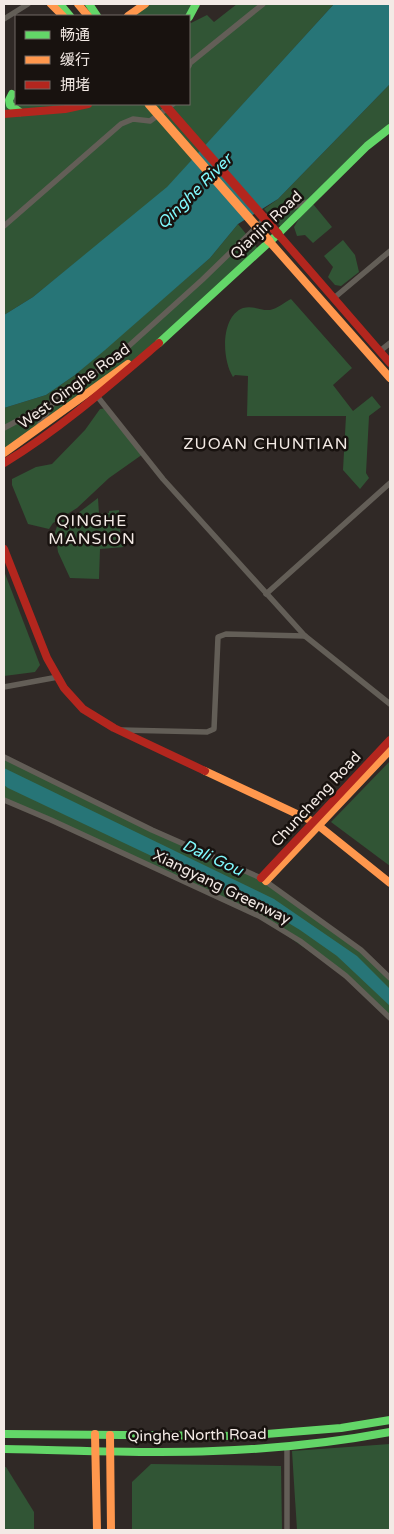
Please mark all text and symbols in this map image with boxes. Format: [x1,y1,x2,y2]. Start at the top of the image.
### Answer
legend [15,15,190,105]
text: 畅通 [60,26,90,44]
text: 缓行 [60,51,90,69]
text: 拥堵 [60,76,90,94]
water label: Qinghe River [153,148,238,234]
street label: Qianjin Road [226,187,306,263]
street label: West Qinghe Road [15,340,133,432]
district label: ZUOAN CHUNTIAN [183,434,349,454]
district label: QINGHE MANSION [48,511,136,549]
street label: Chuncheng Road [267,748,365,850]
water label: Dali Gou [179,835,247,881]
street label: Xiangyang Greenway [150,846,294,928]
street label: Qinghe North Road [127,1425,267,1445]

